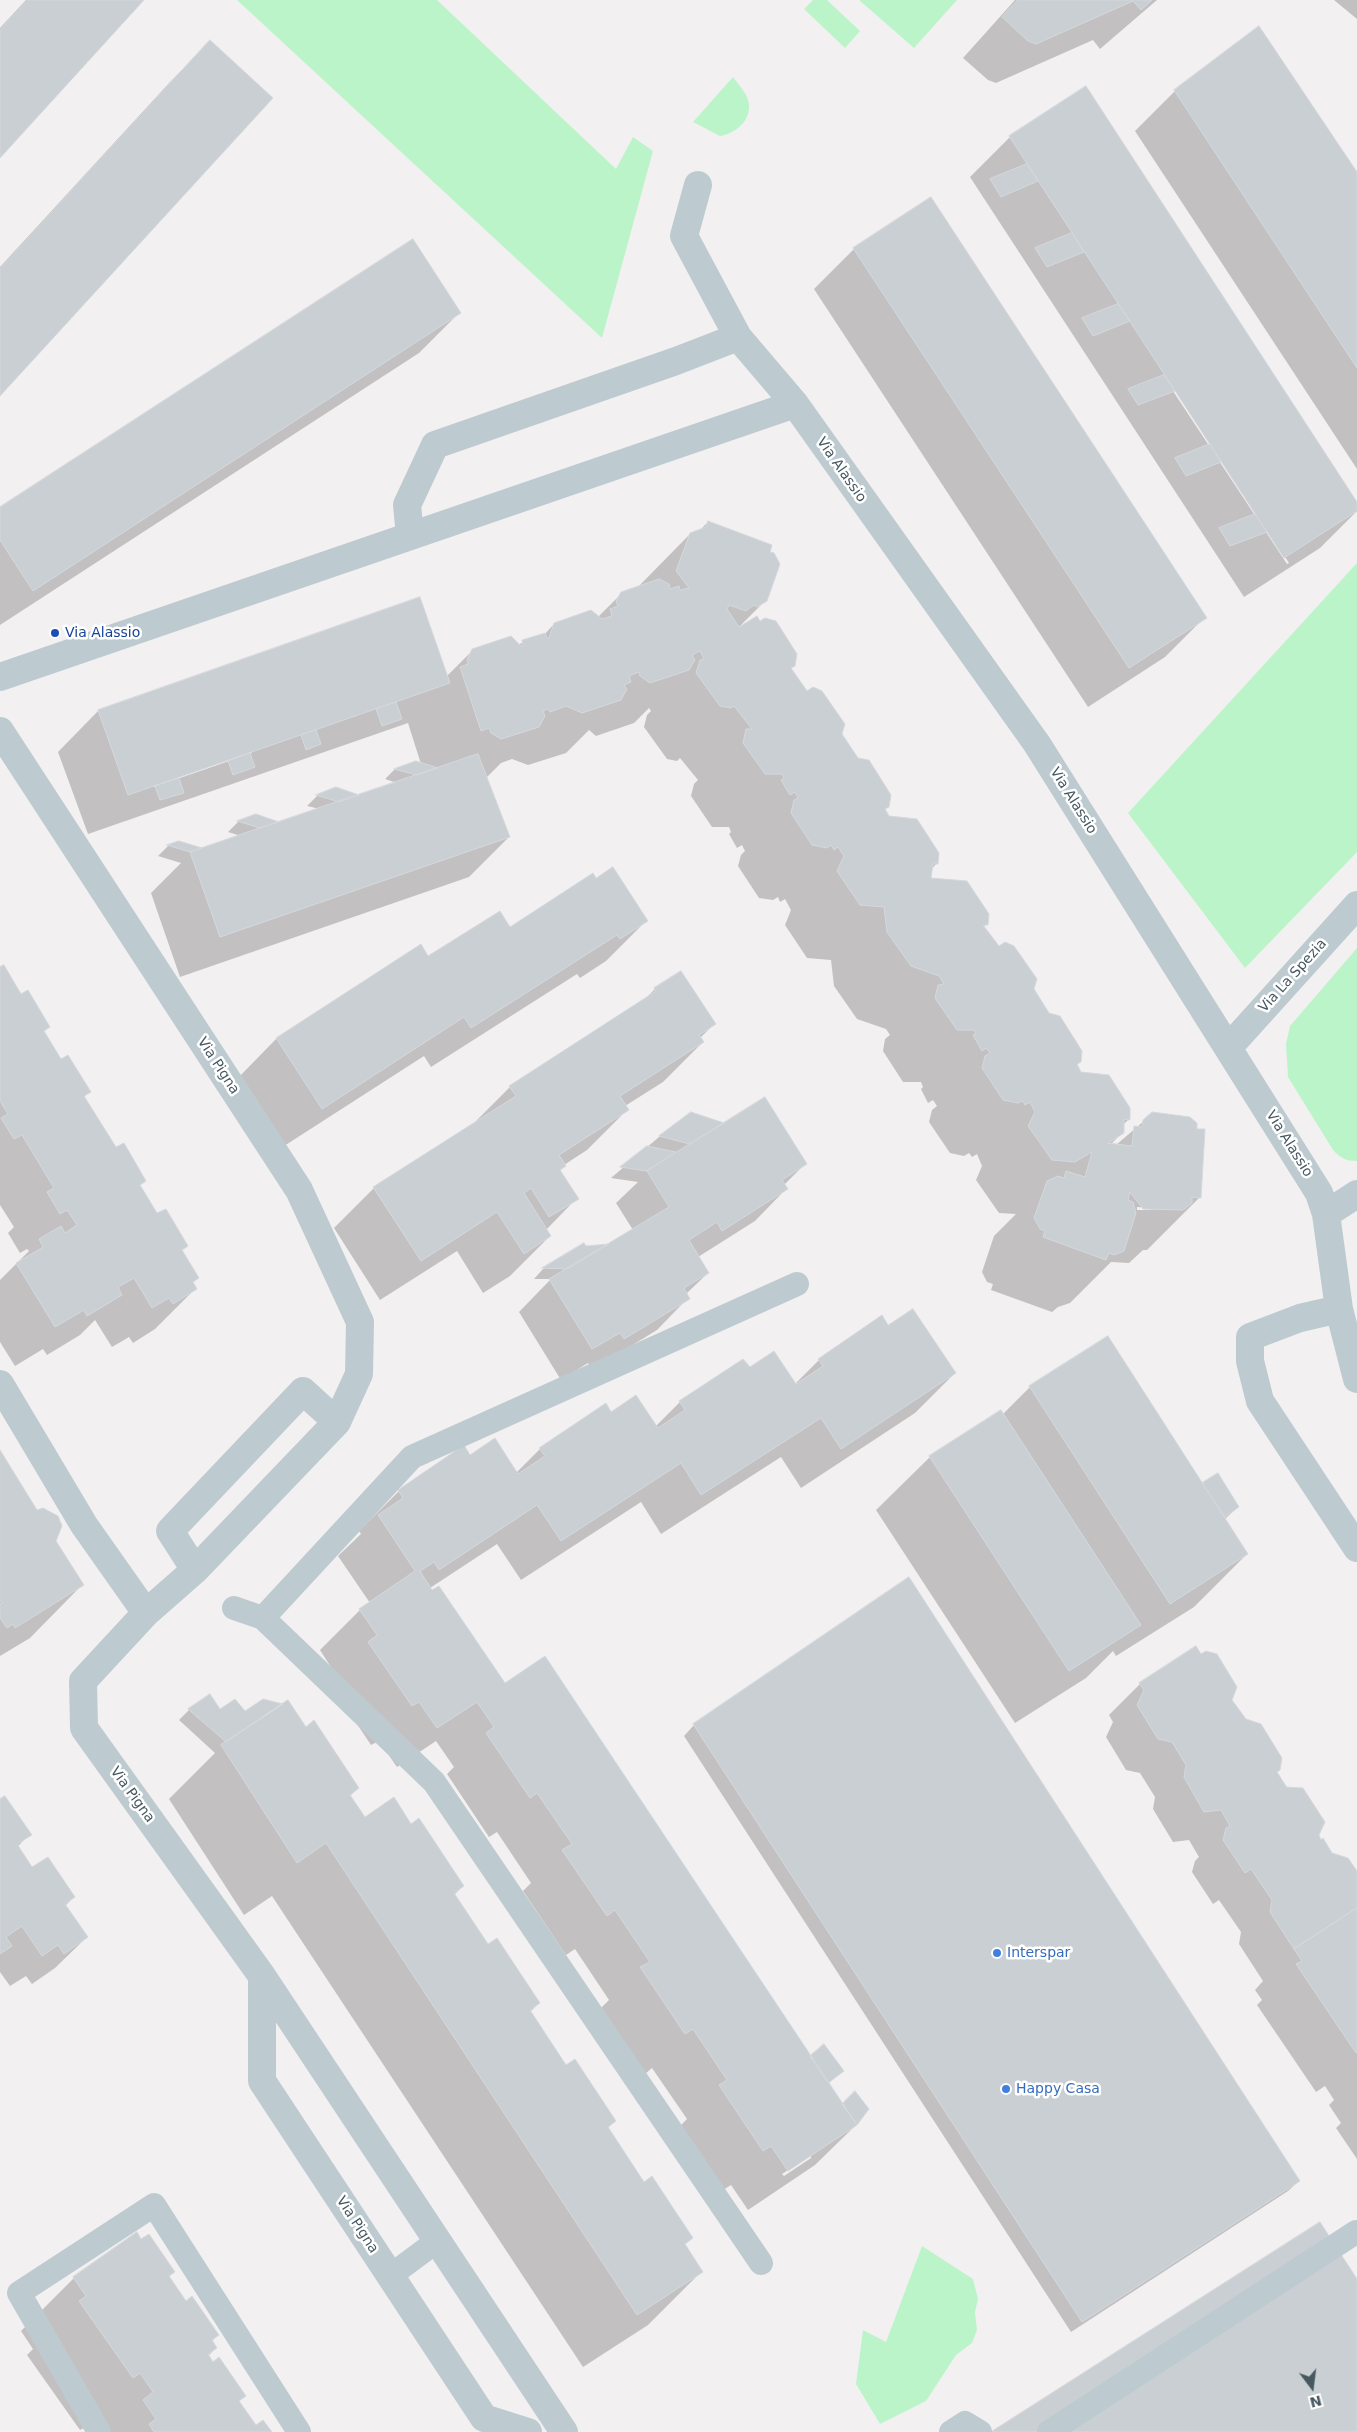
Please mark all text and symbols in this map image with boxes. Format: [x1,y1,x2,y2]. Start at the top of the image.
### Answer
street label: Via Alassio [813,434,869,506]
place label: Via Alassio [65,625,140,641]
marker: Via Alassio [49,627,61,639]
street label: Via Alassio [1046,765,1100,837]
street label: Via La Spezia [1256,936,1330,1016]
street label: Via Pigna [193,1034,243,1098]
street label: Via Alassio [1262,1108,1316,1180]
street label: Via Pigna [106,1764,158,1826]
place label: Interspar [1007,1945,1070,1961]
marker: Interspar [991,1947,1003,1959]
place label: Happy Casa [1016,2081,1100,2097]
marker: Happy Casa [1000,2083,1012,2095]
street label: Via Pigna [332,2193,382,2257]
north arrow [1287,2362,1337,2412]
text: N [1308,2392,1324,2411]

